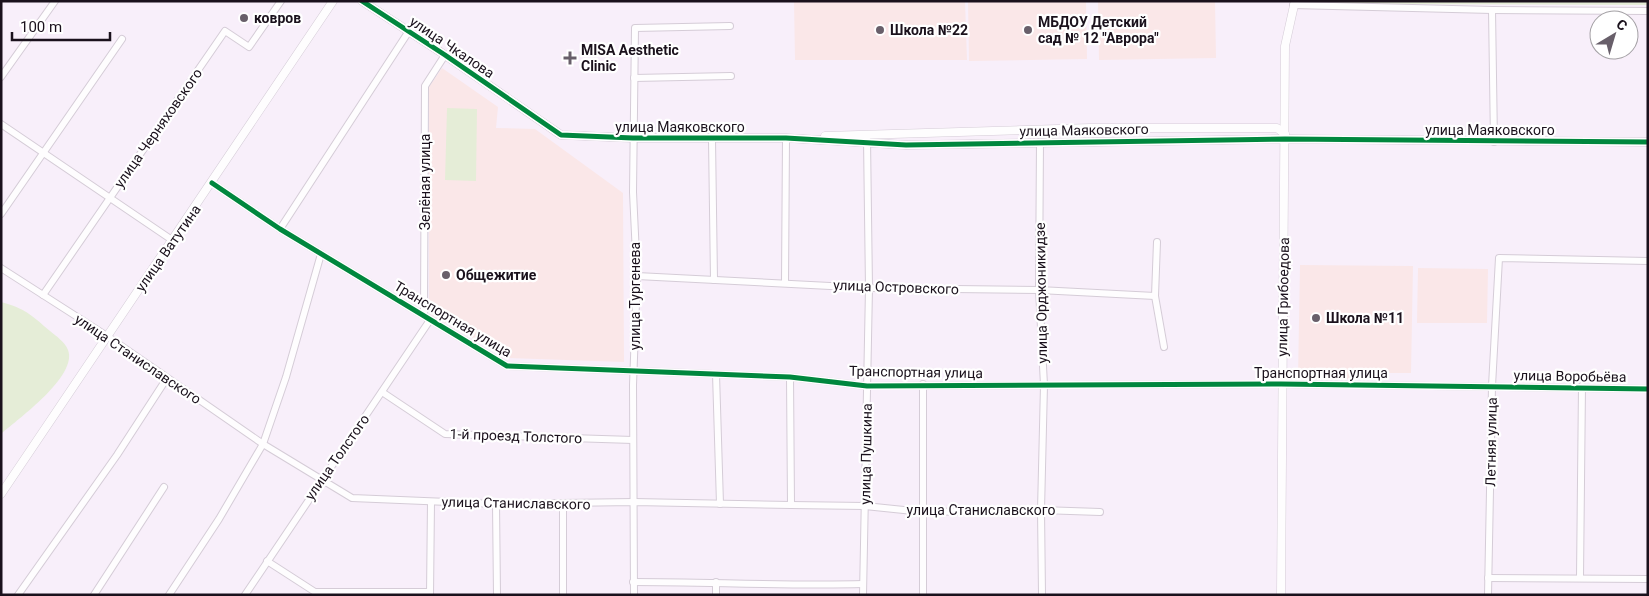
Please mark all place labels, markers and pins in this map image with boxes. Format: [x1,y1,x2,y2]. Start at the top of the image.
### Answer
place label: ковров [254,10,301,26]
marker: ковров [238,12,250,24]
place label: МБДОУ Детский сад № 12 "Аврора" [1038,14,1159,46]
place label: Школа №22 [890,22,968,38]
marker: Школа №22 [874,24,886,36]
marker: МБДОУ Детский сад № 12 "Аврора" [1022,24,1034,36]
place label: MISA Aesthetic Clinic [581,42,679,74]
marker: MISA Aesthetic Clinic [563,51,577,65]
place label: Общежитие [456,267,537,283]
marker: Общежитие [440,269,452,281]
place label: Школа №11 [1326,310,1404,326]
marker: Школа №11 [1310,312,1322,324]

